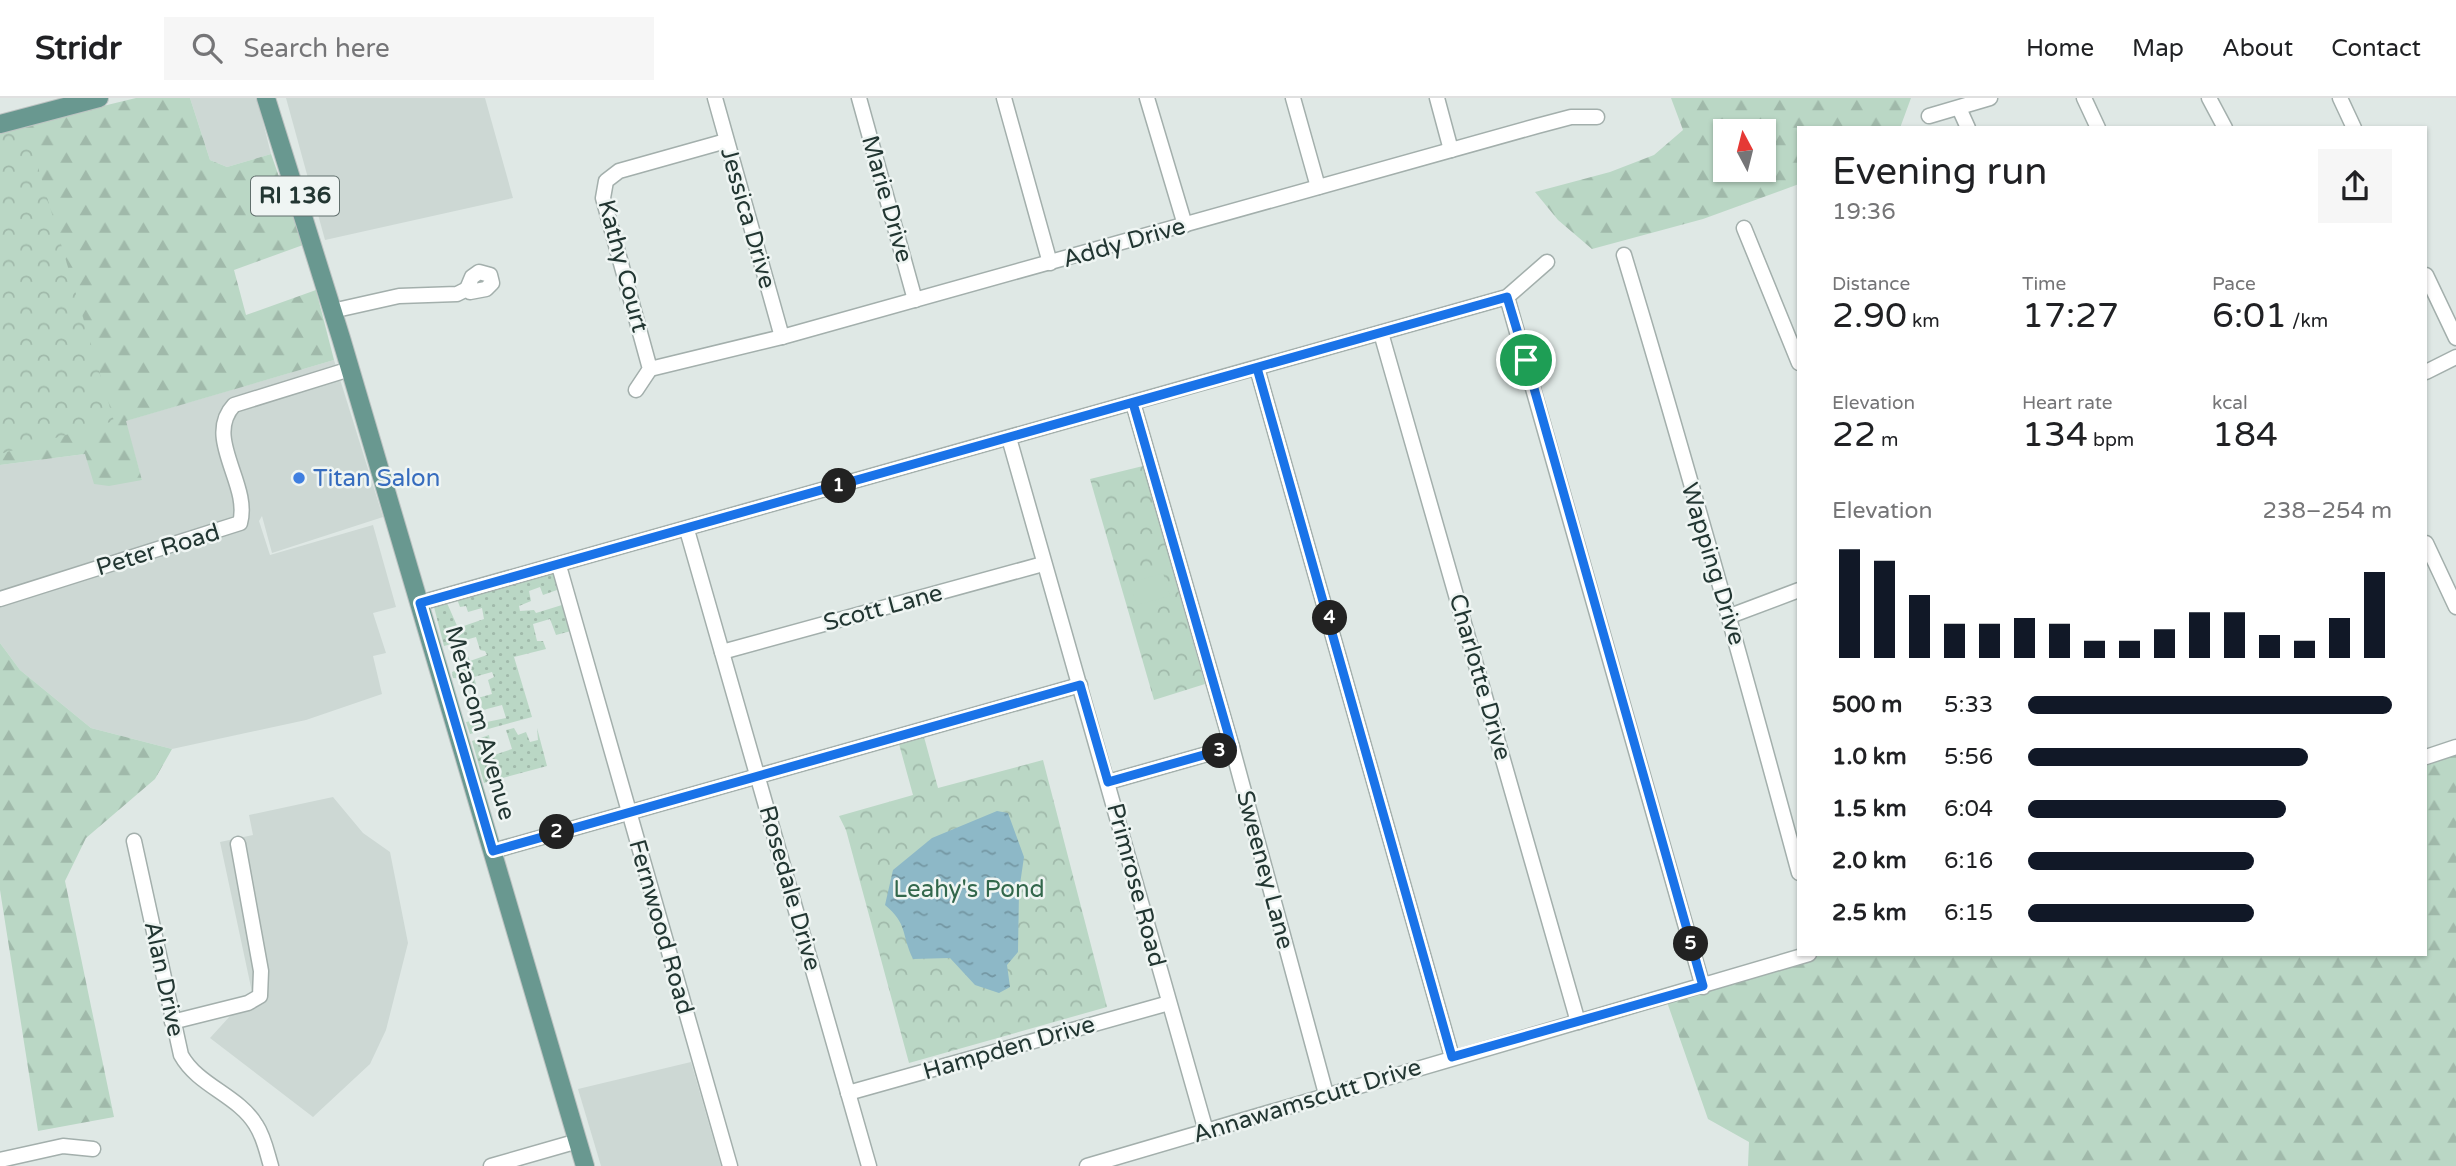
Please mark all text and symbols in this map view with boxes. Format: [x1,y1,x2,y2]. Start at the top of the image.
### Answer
search box [164,17,654,80]
text: Stridr [35,29,122,68]
icon: search [188,29,226,67]
text: Search here [244,33,390,64]
text: Home [2026,34,2094,63]
text: Map [2132,34,2184,63]
text: About [2222,34,2293,63]
text: Contact [2331,34,2421,63]
north arrow [1713,119,1776,182]
map controls [1713,119,1776,182]
street label: Marie Drive [855,132,919,266]
street label: Jessica Drive [714,144,782,292]
text: Evening run [1832,149,2047,195]
button: share [2318,149,2392,223]
road number: RI 136 [251,176,339,216]
street label: Kathy Court [591,197,655,335]
text: 19:36 [1832,198,1896,226]
street label: Addy Drive [1059,212,1189,274]
text: Distance [1832,273,1910,295]
text: Time [2022,273,2066,295]
text: Pace [2212,273,2256,295]
text: 2.90 [1832,295,1907,337]
text: 17:27 [2022,295,2119,337]
text: 6:01 [2212,295,2287,337]
text: km [1907,310,1940,332]
text: /km [2287,310,2328,332]
pin [1496,330,1556,390]
icon: arrive [1507,341,1545,379]
text: Elevation [1832,392,1915,414]
text: Heart rate [2022,392,2113,414]
text: kcal [2212,392,2248,414]
text: 22 [1832,414,1876,456]
text: 134 [2022,414,2088,456]
text: 184 [2212,414,2278,456]
text: m [1876,429,1898,451]
text: bpm [2088,429,2134,451]
place label: Titan Salon [313,464,440,493]
pin: 1 [822,468,856,504]
marker: Titan Salon [291,470,307,486]
text: 1 [833,474,844,496]
street label: Wapping Drive [1675,479,1751,649]
text: Elevation [1832,497,1933,525]
text: 238–254 m [2263,497,2392,525]
street label: Peter Road [93,517,223,583]
street label: Scott Lane [820,578,946,638]
street label: Charlotte Drive [1442,591,1518,763]
pin: 4 [1312,601,1348,636]
text: 4 [1324,606,1335,628]
street label: Metacom Avenue [438,623,522,823]
text: 500 m [1832,691,1902,719]
text: 5:33 [1944,691,1993,719]
pin: 3 [1202,734,1238,768]
text: 3 [1214,739,1225,761]
text: 1.0 km [1832,743,1907,771]
text: 5:56 [1944,743,1993,771]
street label: Sweeney Lane [1230,788,1300,952]
text: 1.5 km [1832,795,1907,823]
text: 6:04 [1944,795,1993,823]
street label: Primrose Road [1100,800,1172,970]
street label: Rosedale Drive [753,802,827,974]
pin: 2 [540,814,574,850]
text: 2 [551,820,562,842]
street label: Fernwood Road [622,836,700,1018]
text: 2.0 km [1832,847,1907,875]
text: 6:16 [1944,847,1993,875]
park label: Leahy's Pond [893,875,1045,904]
text: 2.5 km [1832,899,1907,927]
text: 6:15 [1944,899,1993,927]
street label: Alan Drive [138,919,190,1039]
pin: 5 [1674,926,1708,962]
text: 5 [1685,932,1696,954]
street label: Hampden Drive [920,1010,1098,1086]
street label: Annawamscutt Drive [1189,1052,1425,1150]

